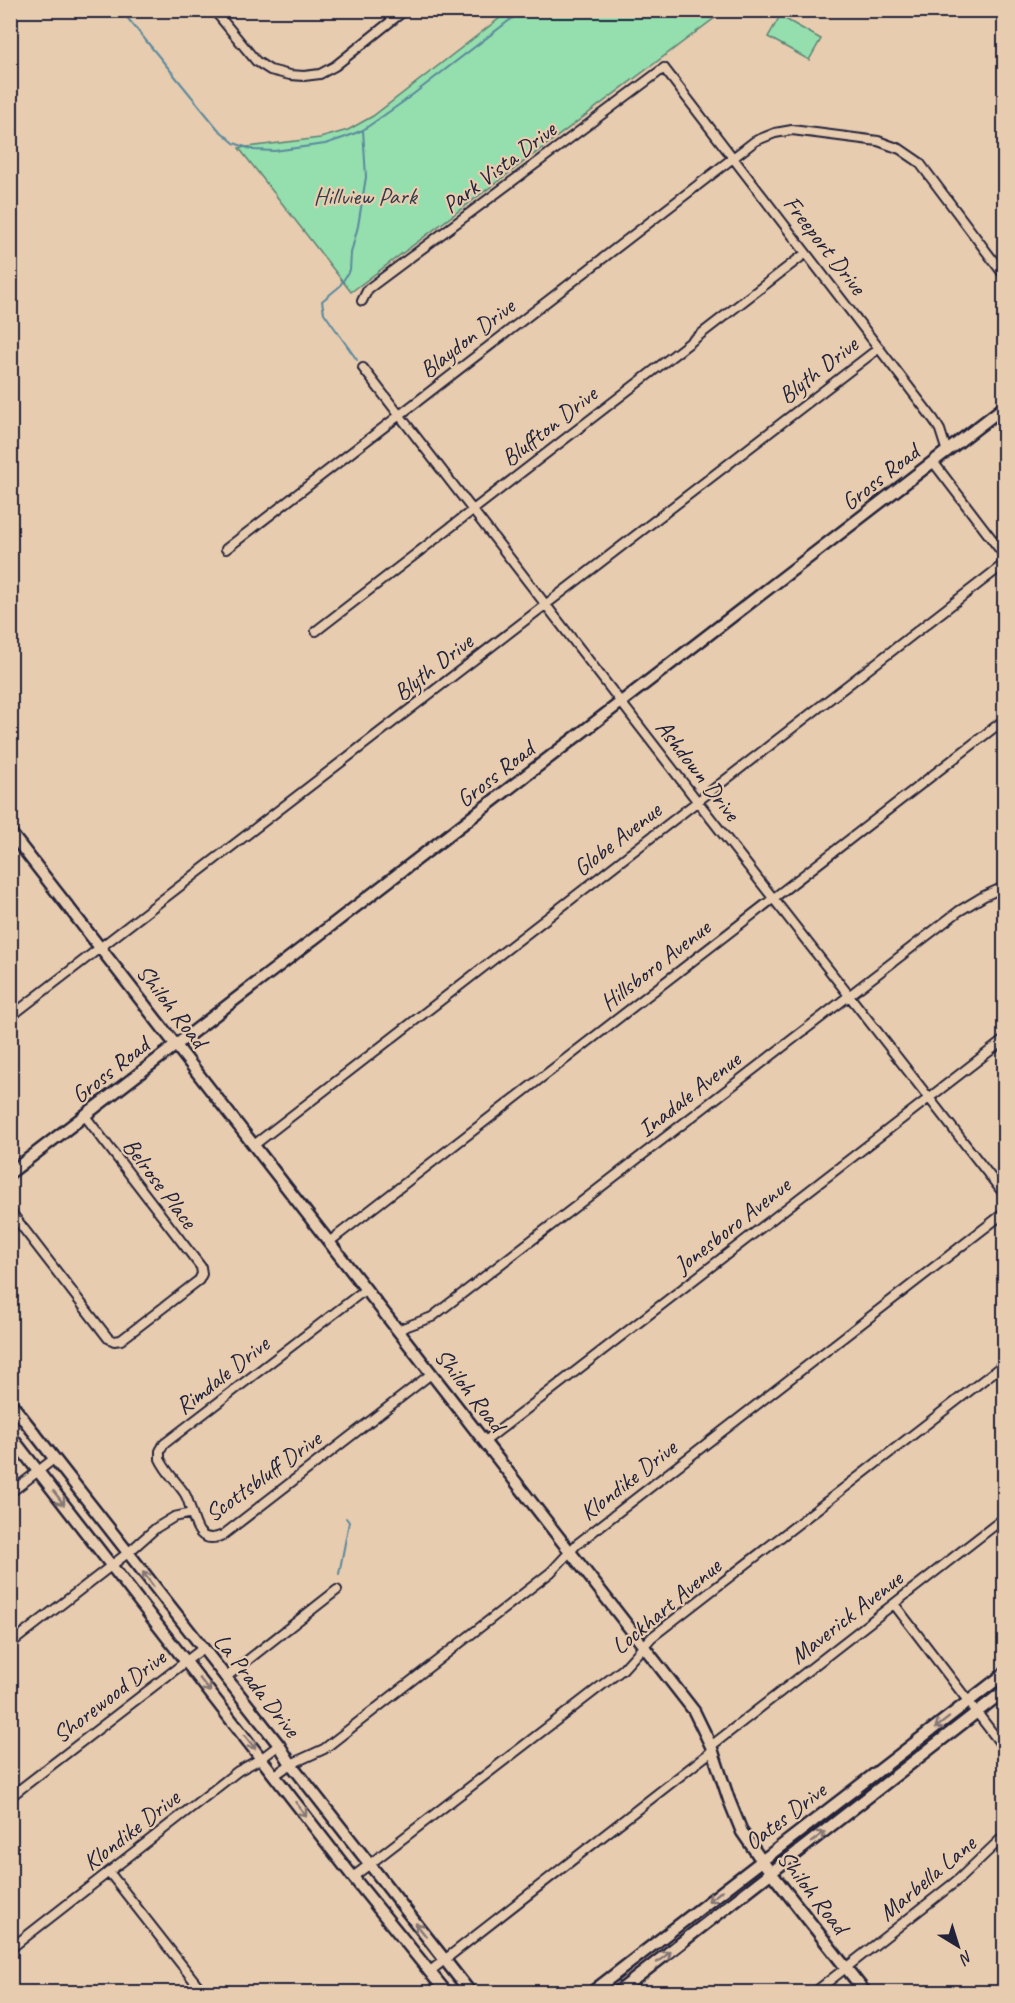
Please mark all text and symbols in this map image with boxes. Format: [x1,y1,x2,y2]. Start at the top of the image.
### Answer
street label: Park Vista Drive [436,113,564,219]
park label: Hillview Park [314,181,419,211]
street label: Freeport Drive [777,189,874,302]
street label: Blaydon Drive [413,290,522,385]
street label: Blyth Drive [772,328,865,410]
street label: Bluffton Drive [495,378,605,473]
street label: Gross Road [835,435,928,517]
street label: Blyth Drive [387,625,480,707]
street label: Ashdown Drive [649,713,748,828]
street label: Gross Road [450,732,543,814]
street label: Globe Avenue [567,794,669,883]
street label: Hillsboro Avenue [594,911,718,1017]
street label: Shiloh Road [130,958,216,1057]
street label: Gross Road [65,1028,158,1110]
street label: Inadale Avenue [631,1043,748,1144]
street label: Belrose Place [116,1132,205,1236]
street label: Jonesboro Avenue [667,1169,798,1280]
street label: Rimdale Drive [169,1328,277,1421]
street label: Shiloh Road [428,1342,514,1441]
street label: Scottsbluff Drive [199,1422,329,1528]
street label: Klondike Drive [574,1432,684,1527]
one-way arrow [53,1490,66,1506]
street label: Lockhart Avenue [605,1550,729,1661]
street label: Maverick Avenue [784,1562,910,1670]
one-way arrow [142,1571,154,1587]
street label: La Prada Drive [207,1627,308,1745]
street label: Shorewood Drive [46,1641,173,1750]
one-way arrow [199,1677,212,1693]
one-way arrow [934,1716,950,1729]
one-way arrow [243,1734,256,1750]
street label: Oates Drive [738,1774,834,1857]
street label: Klondike Drive [77,1782,187,1877]
one-way arrow [294,1800,307,1816]
street label: Marbella Lane [872,1827,983,1927]
one-way arrow [810,1831,826,1844]
street label: Shiloh Road [771,1844,857,1943]
one-way arrow [708,1890,724,1903]
north arrow [928,1916,988,1976]
one-way arrow [415,1922,428,1938]
text: N [954,1946,977,1970]
one-way arrow [656,1950,672,1963]

